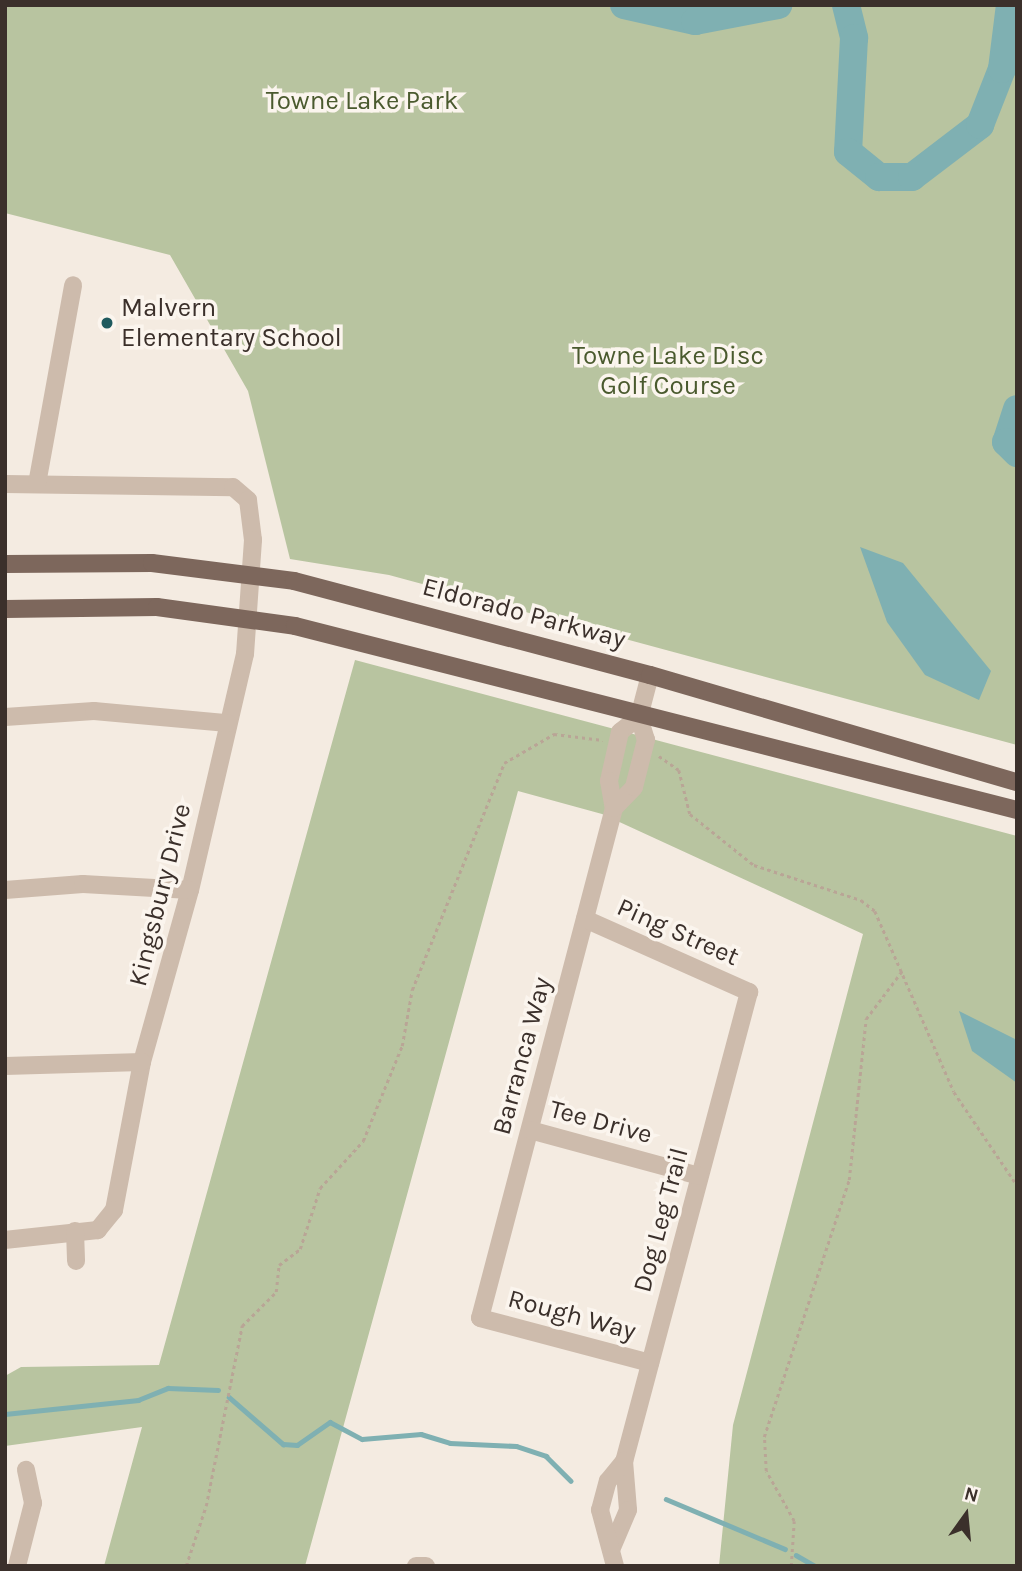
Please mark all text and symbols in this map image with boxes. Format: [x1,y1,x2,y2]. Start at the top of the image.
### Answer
park label: Towne Lake Park [266,85,458,117]
place label: Malvern Elementary School [121,292,342,354]
marker: Malvern Elementary School [99,315,115,331]
park label: Towne Lake Disc Golf Course [572,340,764,402]
street label: Eldorado Parkway [419,571,629,655]
street label: Kingsbury Drive [122,800,198,990]
street label: Ping Street [612,891,744,973]
street label: Barranca Way [486,974,558,1138]
street label: Tee Drive [546,1093,656,1151]
street label: Dog Leg Trail [627,1144,695,1296]
street label: Rough Way [505,1283,639,1347]
north arrow [931,1480,1001,1550]
text: N [962,1482,981,1507]

